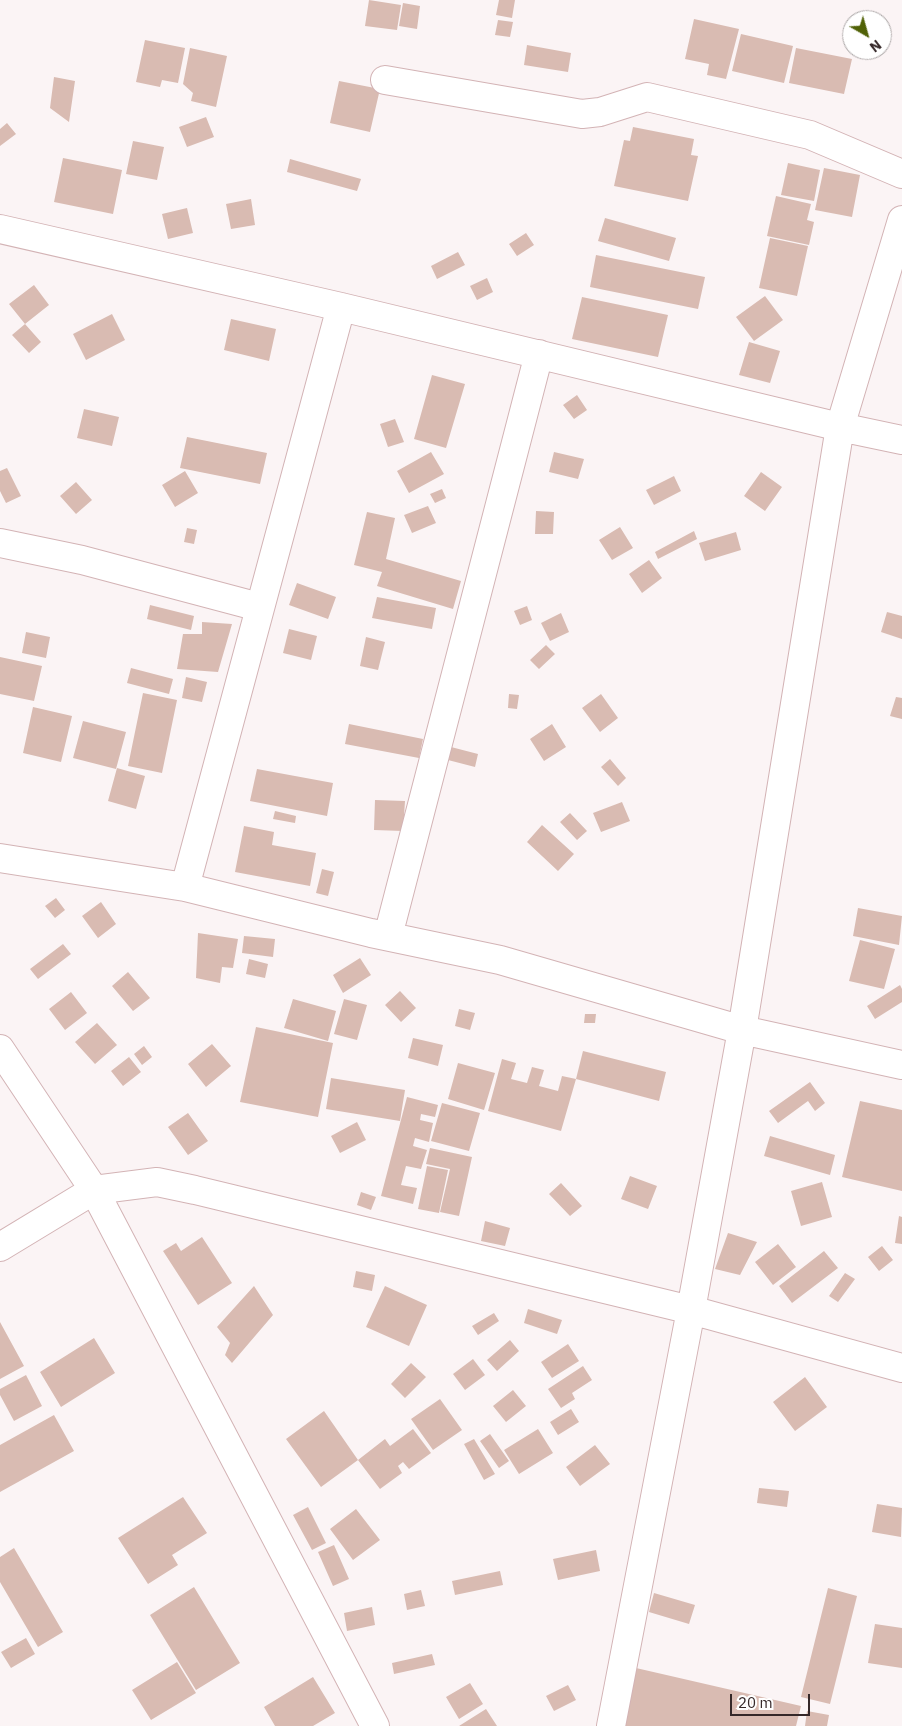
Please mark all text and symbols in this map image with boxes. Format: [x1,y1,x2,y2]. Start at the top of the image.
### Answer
north arrow [842,10,892,60]
text: N [866,36,885,56]
scale bar [732,1684,812,1716]
text: 20 m [738,1693,773,1712]

